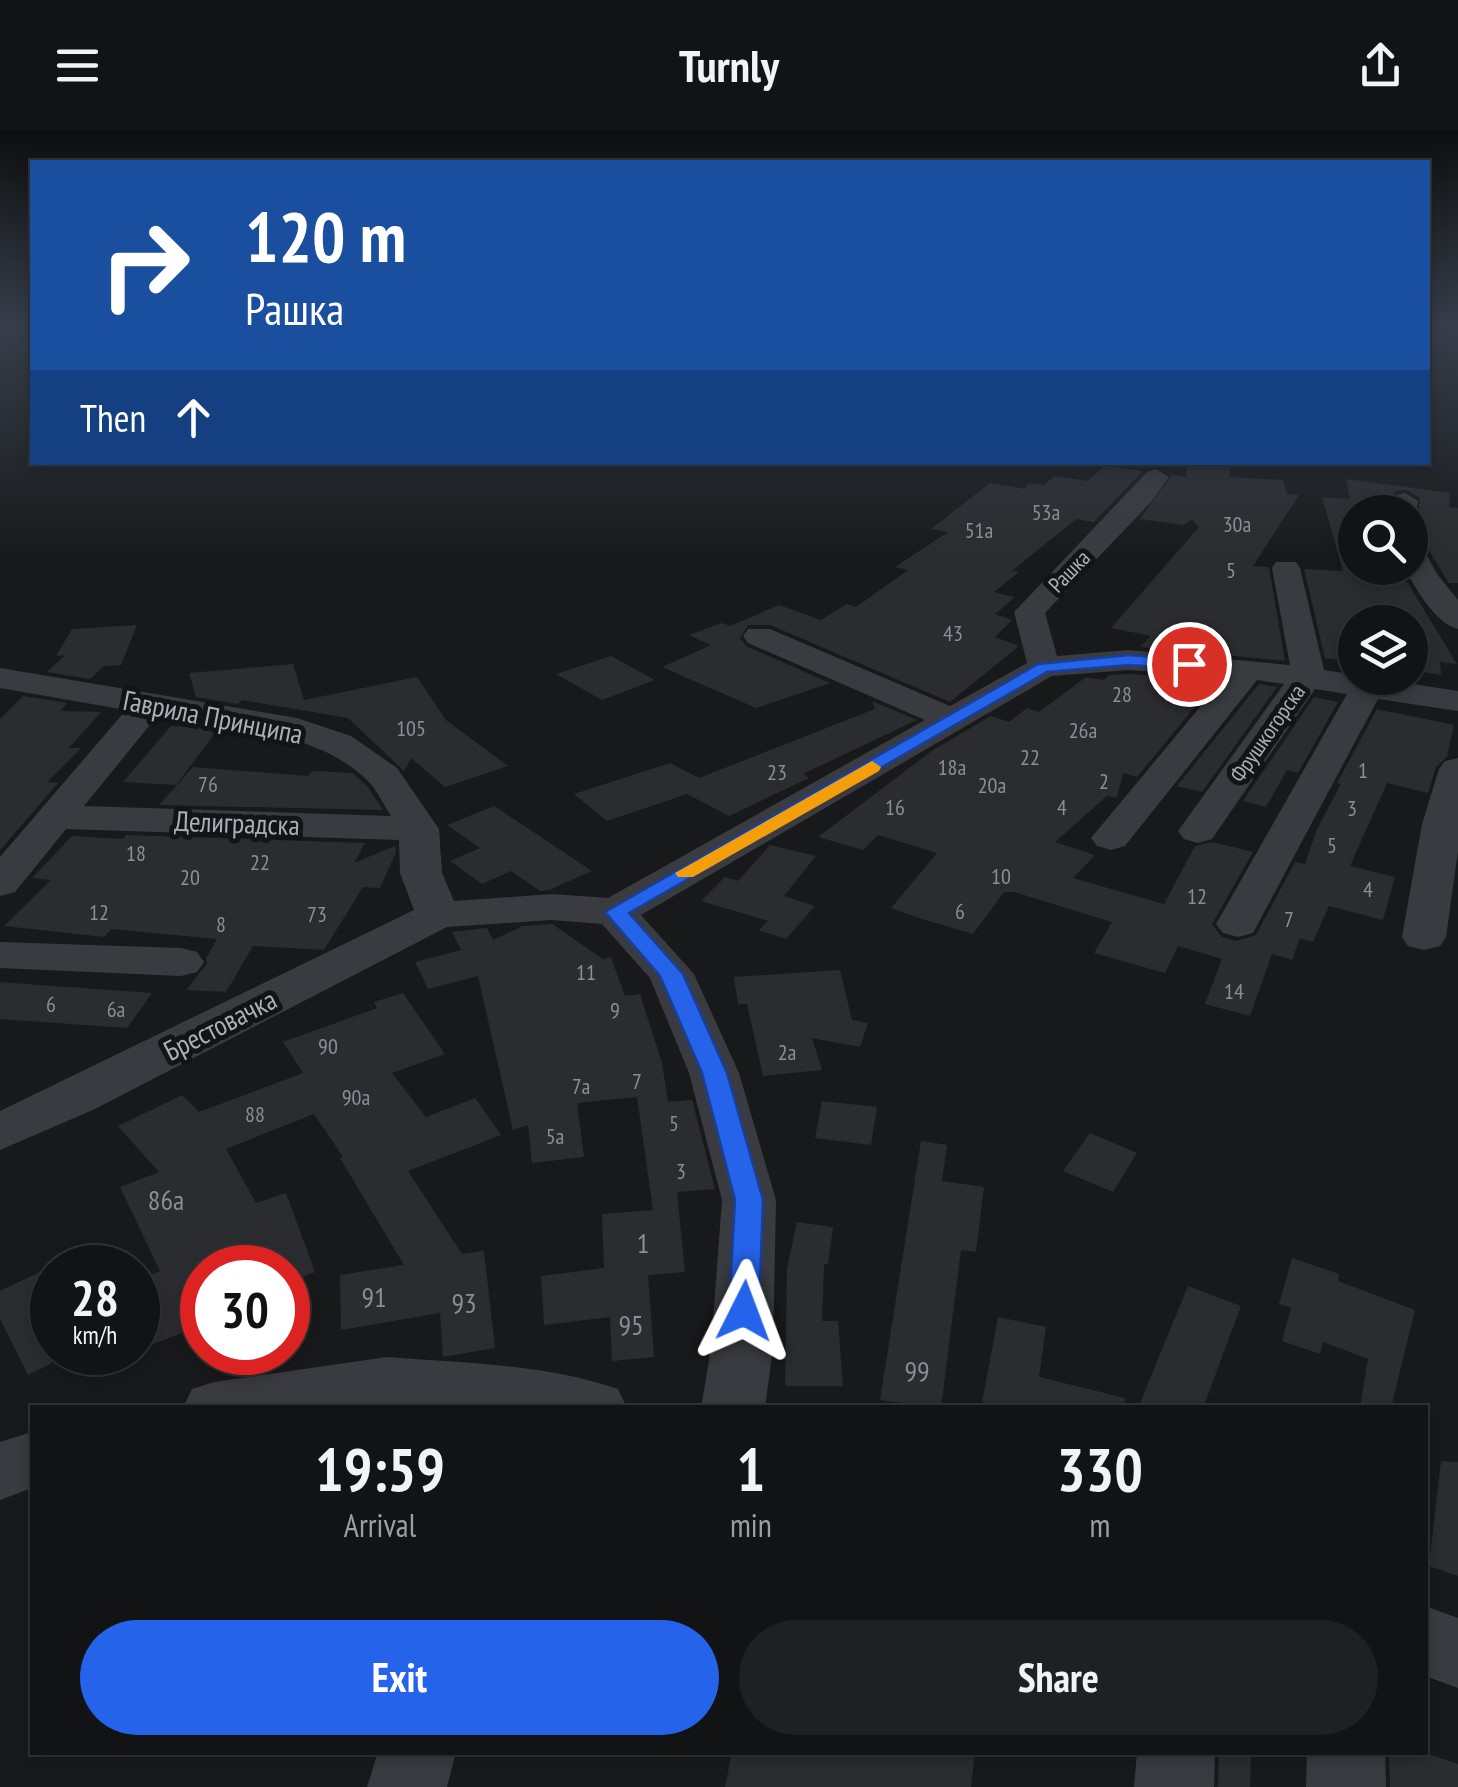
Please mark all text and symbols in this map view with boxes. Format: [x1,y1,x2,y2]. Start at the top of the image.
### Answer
text: Turnly [679,36,779,94]
icon: menu [50,38,105,93]
icon: share [1353,38,1408,93]
text: 120 m [245,191,406,281]
icon: right [80,200,210,330]
text: Рашка [245,279,344,337]
icon: ahead [166,390,221,445]
text: Then [80,393,146,442]
map controls [1338,495,1428,695]
button: search [1338,495,1428,585]
house number: 53a [1032,498,1060,526]
house number: 30a [1223,510,1251,538]
house number: 51a [965,516,993,544]
street label: Рашка [1042,544,1096,598]
house number: 5 [1226,556,1236,584]
button: layers [1338,605,1428,695]
house number: 43 [943,619,963,647]
pin [1147,622,1232,707]
icon: arrive [1162,637,1217,692]
street label: Фрушкогорска [1223,679,1311,787]
house number: 28 [1112,680,1132,708]
street label: Гаврила Принципа [120,681,306,752]
house number: 105 [396,714,426,742]
house number: 26a [1069,716,1097,744]
house number: 22 [1020,743,1040,771]
house number: 18a [938,753,966,781]
house number: 1 [1358,756,1368,784]
house number: 23 [767,758,787,786]
house number: 2 [1099,767,1109,795]
house number: 76 [198,770,218,798]
house number: 20a [978,771,1006,799]
house number: 16 [885,793,905,821]
house number: 4 [1057,793,1067,821]
house number: 3 [1347,794,1357,822]
street label: Делиградска [174,802,300,843]
house number: 5 [1327,831,1337,859]
house number: 18 [126,839,146,867]
house number: 22 [250,848,270,876]
house number: 10 [991,862,1011,890]
house number: 20 [180,863,200,891]
house number: 4 [1363,875,1373,903]
house number: 12 [1187,882,1207,910]
house number: 6 [955,897,965,925]
house number: 12 [89,898,109,926]
house number: 73 [307,900,327,928]
house number: 7 [1284,905,1294,933]
house number: 8 [216,910,226,938]
house number: 11 [576,958,596,986]
house number: 14 [1224,977,1244,1005]
street label: Брестовачка [157,980,283,1069]
house number: 6 [46,990,56,1018]
house number: 6a [107,995,125,1023]
house number: 9 [610,996,620,1024]
house number: 90 [318,1032,338,1060]
house number: 2a [778,1038,796,1066]
house number: 7 [632,1067,642,1095]
house number: 7a [572,1072,590,1100]
house number: 90a [342,1083,370,1111]
house number: 88 [245,1100,265,1128]
house number: 5 [669,1109,679,1137]
house number: 5a [546,1122,564,1150]
house number: 3 [676,1157,686,1185]
house number: 86a [148,1181,184,1218]
house number: 1 [637,1224,649,1261]
speed limit sign: 30 [180,1245,310,1375]
position arrow [692,1259,796,1363]
text: 28 [71,1265,119,1330]
house number: 91 [361,1278,387,1315]
house number: 93 [451,1284,477,1321]
house number: 95 [618,1306,644,1343]
text: km/h [73,1319,117,1351]
house number: 99 [904,1352,930,1389]
text: 19:59 [315,1430,445,1508]
text: 1 [737,1430,765,1508]
text: 330 [1057,1430,1143,1508]
text: Arrival [344,1504,416,1546]
text: min [730,1504,772,1546]
text: m [1089,1504,1110,1546]
button: Exit [80,1620,719,1735]
button: Share [739,1620,1378,1735]

